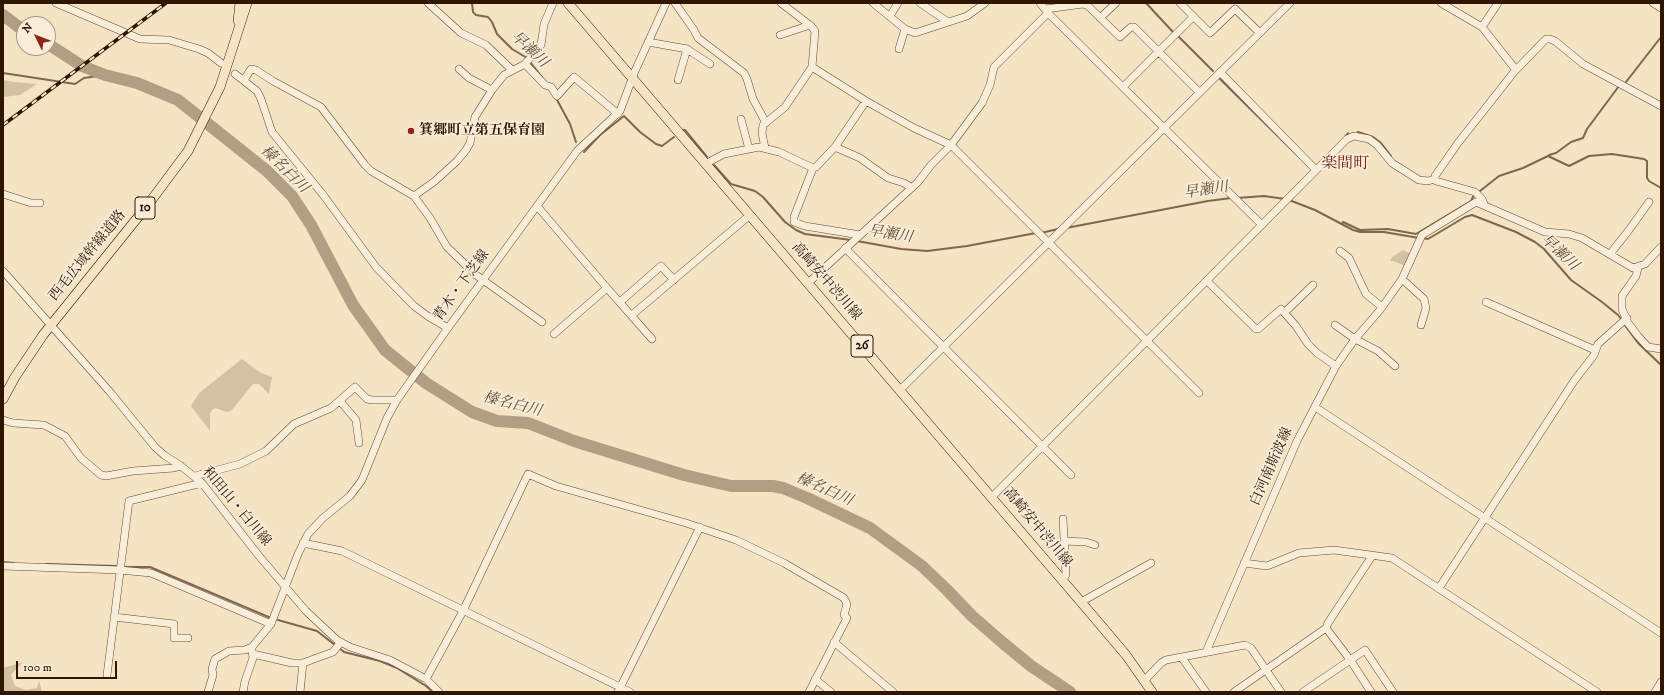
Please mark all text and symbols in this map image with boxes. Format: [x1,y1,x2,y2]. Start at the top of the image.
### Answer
north arrow [16,16,56,56]
text: N [20,20,36,37]
water label: 早瀬川 [506,28,552,72]
place label: 箕郷町立第五保育園 [419,123,545,139]
marker: 箕郷町立第五保育園 [406,126,416,136]
water label: 榛名白川 [256,142,312,198]
district label: 楽間町 [1321,155,1369,175]
water label: 早瀬川 [1182,179,1230,203]
road number: 10 [135,197,155,219]
street label: 西毛広域幹線道路 [46,207,130,305]
water label: 早瀬川 [866,223,914,247]
water label: 早瀬川 [1536,231,1582,275]
street label: 高崎安中渋川線 [788,240,864,324]
street label: 青木・下芝線 [431,247,493,325]
road number: 26 [851,335,873,357]
water label: 榛名白川 [481,389,543,421]
street label: 白河南斯波線 [1247,425,1297,509]
street label: 和田山・白川線 [198,464,274,550]
water label: 榛名白川 [793,470,855,510]
street label: 高崎安中渋川線 [999,485,1075,571]
scale bar [18,653,119,679]
text: 100 m [23,660,52,675]

